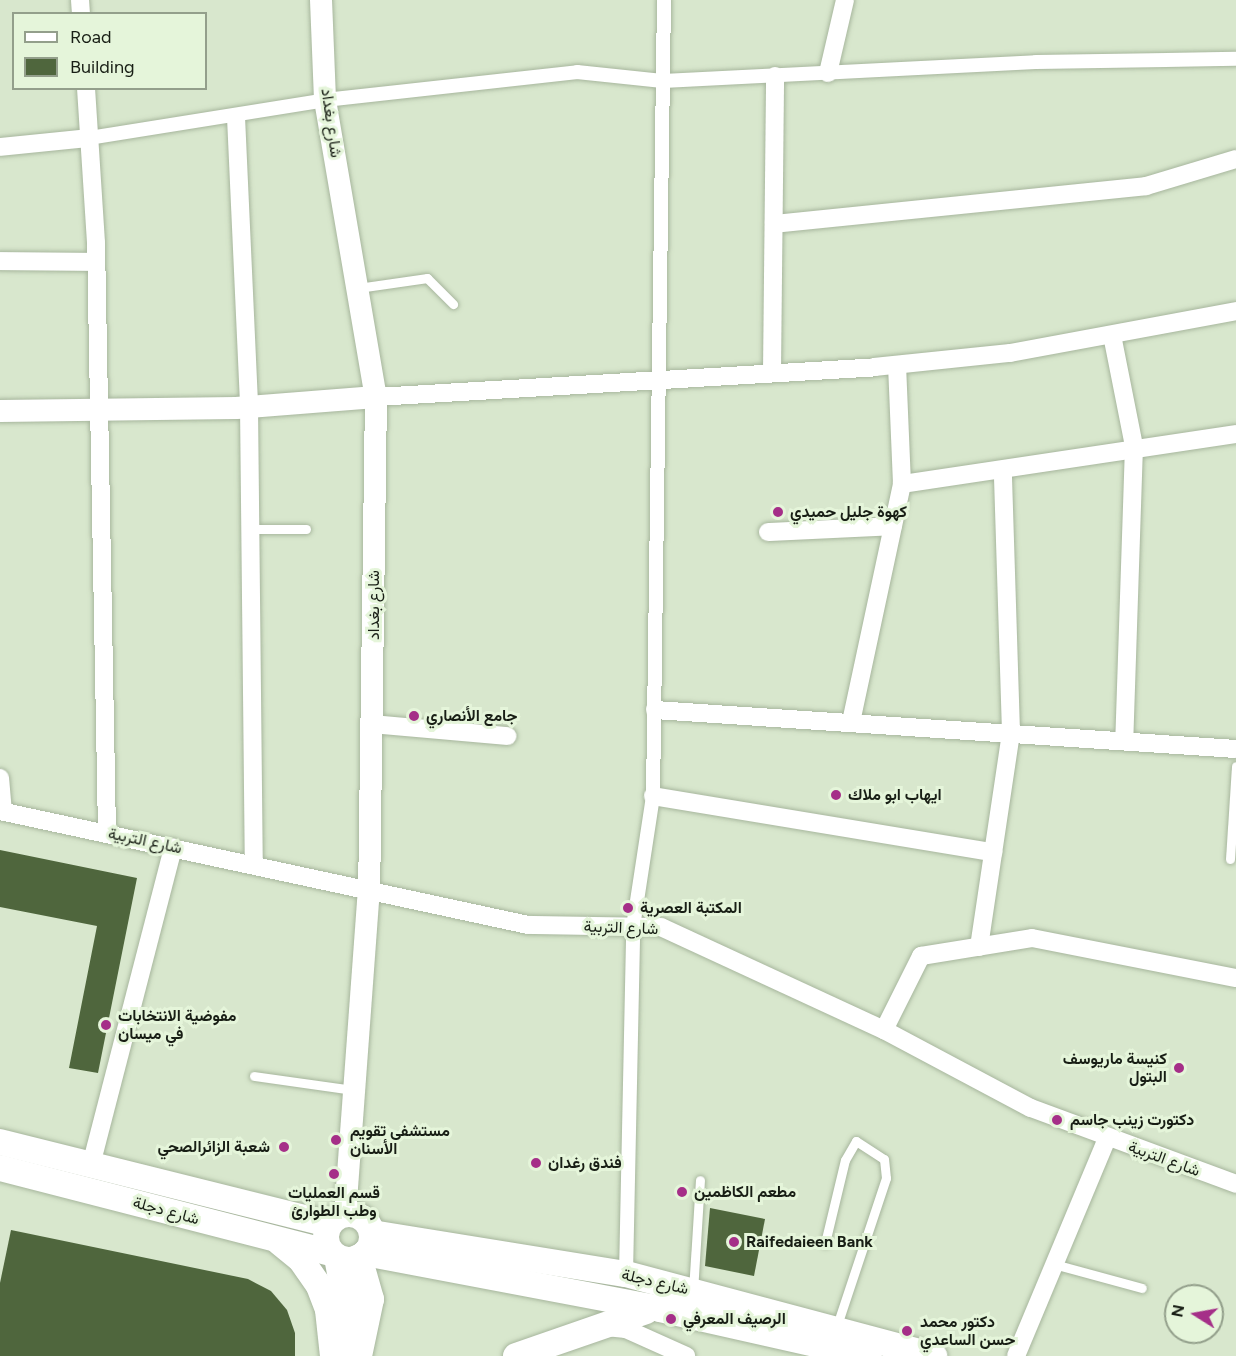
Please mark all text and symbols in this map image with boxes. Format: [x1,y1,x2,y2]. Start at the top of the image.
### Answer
legend [12,12,207,90]
text: Road [70,26,111,48]
text: Building [70,56,135,78]
street label: شارع بغداد [317,87,345,159]
place label: كهوة جليل حميدي [790,502,907,522]
marker: كهوة جليل حميدي [771,505,785,519]
street label: شارع بغداد [364,570,384,640]
place label: جامع الأنصاري [426,706,517,726]
marker: جامع الأنصاري [407,709,421,723]
place label: ايهاب ابو ملاك [848,785,942,805]
marker: ايهاب ابو ملاك [829,788,843,802]
street label: شارع التربية [106,824,184,858]
place label: المكتبة العصرية [640,898,742,918]
marker: المكتبة العصرية [621,901,635,915]
street label: شارع التربية [583,917,659,939]
place label: مفوضية الانتخابات في ميسان [118,1006,236,1044]
marker: مفوضية الانتخابات في ميسان [99,1018,113,1032]
place label: كنيسة ماريوسف البتول [1063,1049,1167,1087]
marker: كنيسة ماريوسف البتول [1172,1061,1186,1075]
place label: دكتورت زينب جاسم [1070,1110,1194,1130]
marker: دكتورت زينب جاسم [1048,1111,1066,1129]
place label: مستشفى تقويم الأسنان [350,1121,450,1159]
marker: مستشفى تقويم الأسنان [327,1131,345,1149]
place label: شعبة الزائرالصحي [157,1137,270,1157]
street label: شارع التربية [1126,1137,1202,1181]
marker: شعبة الزائرالصحي [275,1138,293,1156]
place label: فندق رغدان [548,1153,622,1173]
marker: فندق رغدان [529,1156,543,1170]
marker: قسم العمليات وطب الطوارئ [327,1167,341,1181]
place label: مطعم الكاظمين [694,1182,796,1202]
place label: قسم العمليات وطب الطوارئ [288,1183,380,1221]
marker: مطعم الكاظمين [675,1185,689,1199]
street label: شارع دجلة [131,1193,201,1229]
place label: Raifedaieen Bank [746,1232,873,1252]
marker: Raifedaieen Bank [727,1235,741,1249]
street label: شارع دجلة [620,1265,690,1299]
north arrow [1164,1284,1224,1344]
text: N [1167,1303,1188,1319]
place label: الرصيف المعرفي [683,1309,786,1329]
marker: الرصيف المعرفي [664,1312,678,1326]
place label: دكتور محمد حسن الساعدي [920,1312,1015,1350]
marker: دكتور محمد حسن الساعدي [898,1322,916,1340]

